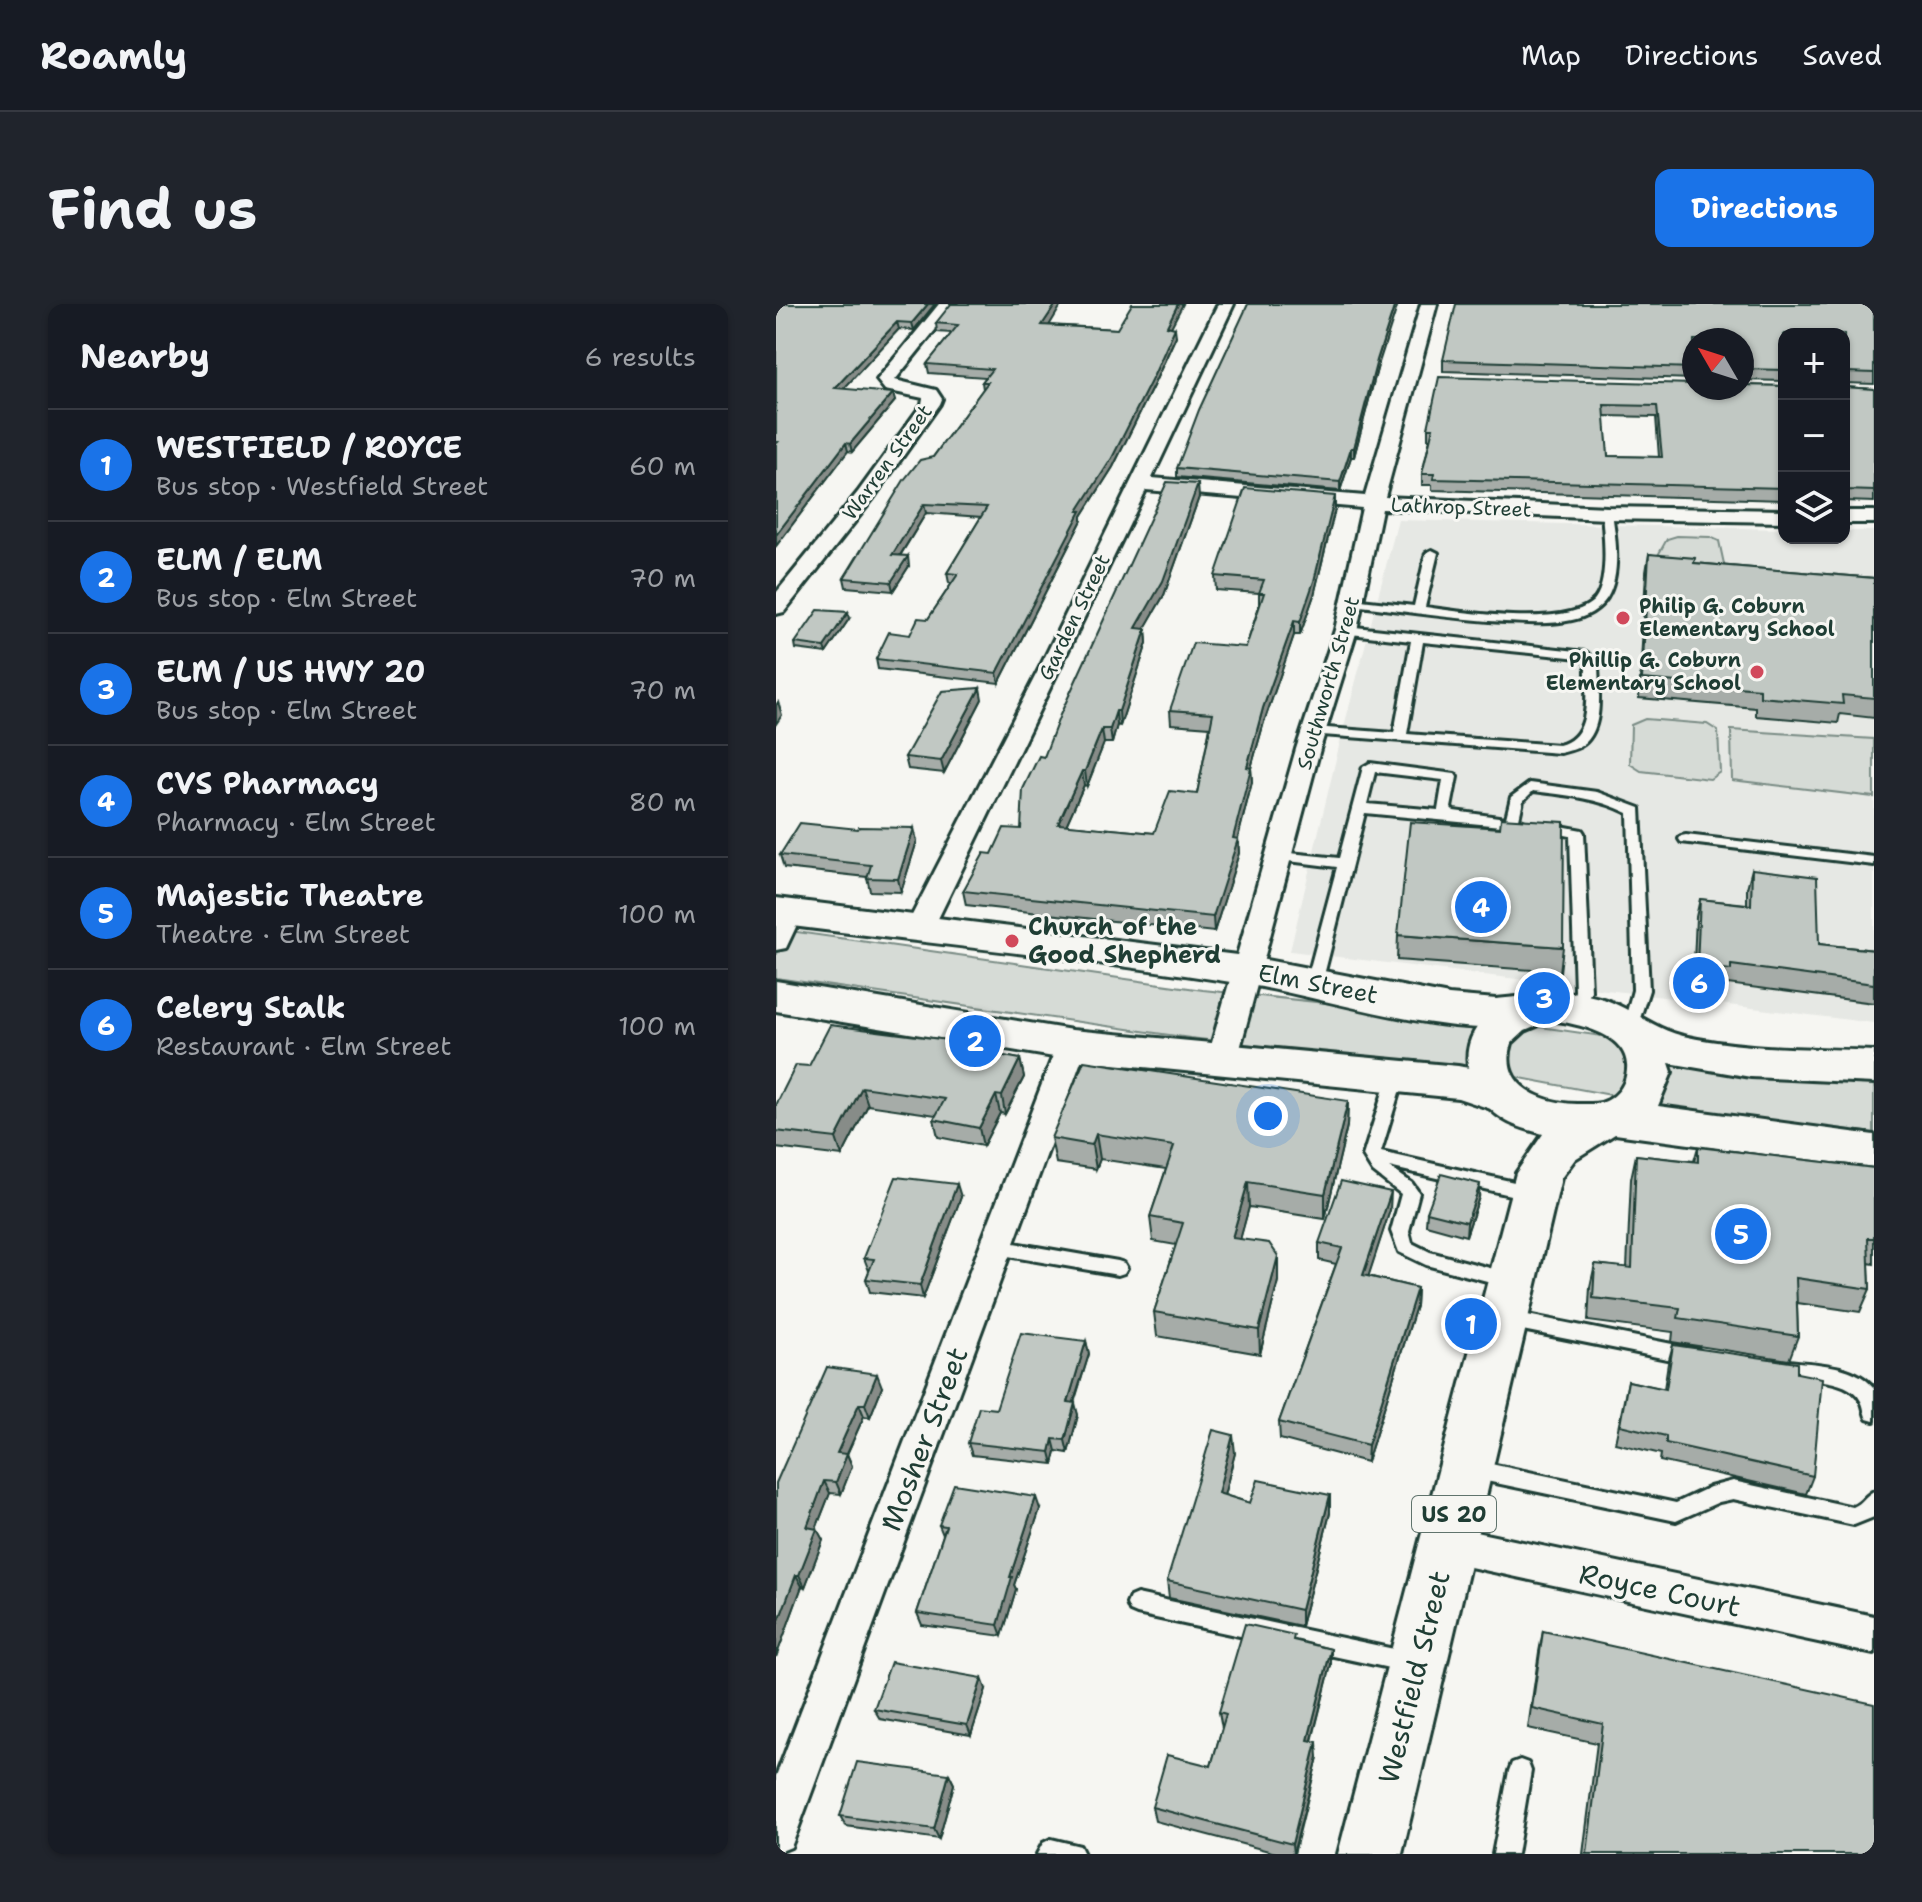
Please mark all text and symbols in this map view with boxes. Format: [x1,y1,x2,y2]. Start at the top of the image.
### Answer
text: Roamly [40,30,187,81]
text: Map [1521,36,1581,74]
text: Directions [1625,36,1759,74]
text: Saved [1803,36,1882,74]
button: Directions [1655,169,1874,247]
text: Find us [48,171,257,246]
north arrow [1682,328,1754,400]
map controls [1778,328,1850,544]
button: + [1778,328,1850,400]
text: Nearby [80,333,210,379]
text: 6 results [584,339,696,374]
street label: Warren Street [836,399,938,525]
button: − [1778,400,1850,472]
text: WESTFIELD / ROYCE [156,427,462,468]
text: 1 [100,448,112,483]
text: 60 m [629,448,696,483]
text: Bus stop · Westfield Street [156,468,488,503]
button: layers [1778,472,1850,544]
street label: Lathrop Street [1390,492,1532,522]
text: ELM / ELM [156,539,322,580]
street label: Garden Street [1032,550,1116,684]
text: 2 [97,560,115,595]
text: 70 m [629,560,696,595]
text: Bus stop · Elm Street [156,580,417,615]
street label: Southworth Street [1291,593,1365,773]
place label: Philip G. Coburn Elementary School [1639,593,1835,642]
marker: Philip G. Coburn Elementary School [1614,609,1632,627]
place label: Phillip G. Coburn Elementary School [1545,647,1741,696]
text: ELM / US HWY 20 [156,651,425,692]
marker: Phillip G. Coburn Elementary School [1748,663,1766,681]
text: 3 [97,672,115,707]
text: 70 m [629,672,696,707]
text: Bus stop · Elm Street [156,692,417,727]
text: CVS Pharmacy [156,763,379,804]
text: 4 [97,784,115,819]
text: 80 m [629,784,696,819]
text: Pharmacy · Elm Street [156,804,436,839]
text: Majestic Theatre [156,875,424,916]
pin: 4 [1455,877,1507,937]
text: 5 [98,896,114,931]
text: 100 m [618,896,696,931]
place label: Church of the Good Shepherd [1028,911,1221,971]
text: Theatre · Elm Street [156,916,410,951]
marker: Church of the Good Shepherd [1003,932,1021,950]
pin: 6 [1673,953,1725,1013]
street label: Elm Street [1255,957,1381,1011]
pin: 3 [1518,968,1570,1028]
text: Celery Stalk [156,987,346,1028]
text: 6 [97,1008,115,1043]
text: 100 m [618,1008,696,1043]
pin: 2 [949,1011,1001,1071]
text: Restaurant · Elm Street [156,1028,452,1063]
your location [1248,1096,1288,1136]
pin: 5 [1715,1204,1767,1264]
pin: 1 [1445,1294,1497,1354]
street label: Mosher Street [871,1342,977,1536]
road number: US 20 [1412,1496,1496,1532]
street label: Royce Court [1576,1554,1744,1626]
street label: Westfield Street [1369,1567,1459,1787]

